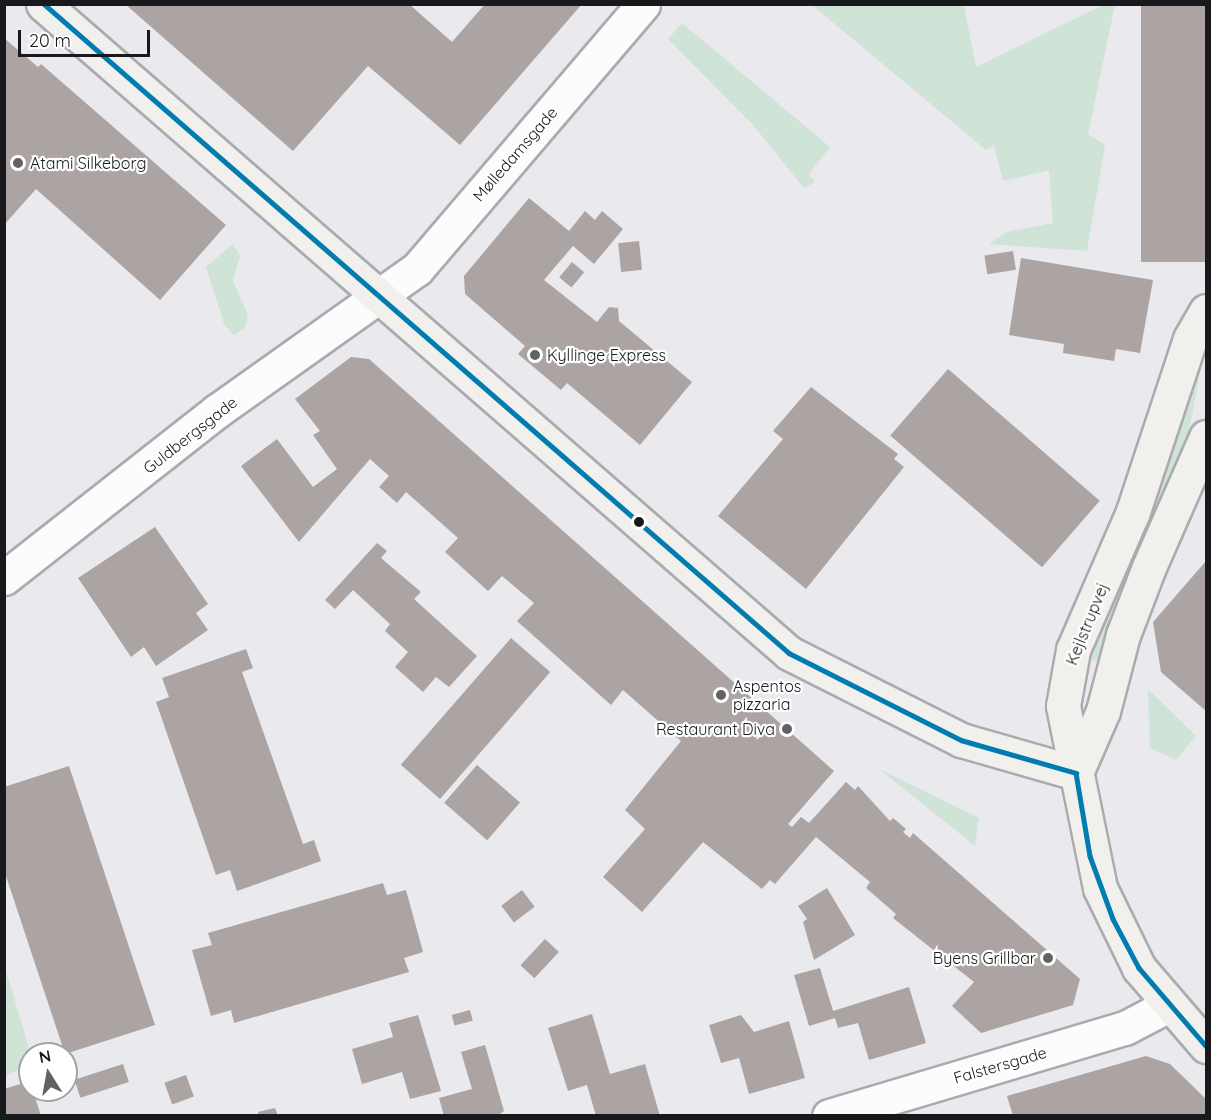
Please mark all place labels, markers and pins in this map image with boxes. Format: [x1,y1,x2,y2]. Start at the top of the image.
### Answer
place label: Atami Silkeborg [30,153,146,173]
marker: Atami Silkeborg [11,156,25,170]
place label: Kyllinge Express [547,345,666,365]
marker: Kyllinge Express [528,348,542,362]
unlabelled marker [633,516,645,528]
place label: Aspentos pizzaria [733,676,801,714]
marker: Aspentos pizzaria [714,688,728,702]
place label: Restaurant Diva [656,719,775,739]
marker: Restaurant Diva [780,722,794,736]
place label: Byens Grillbar [933,948,1036,968]
marker: Byens Grillbar [1041,951,1055,965]

